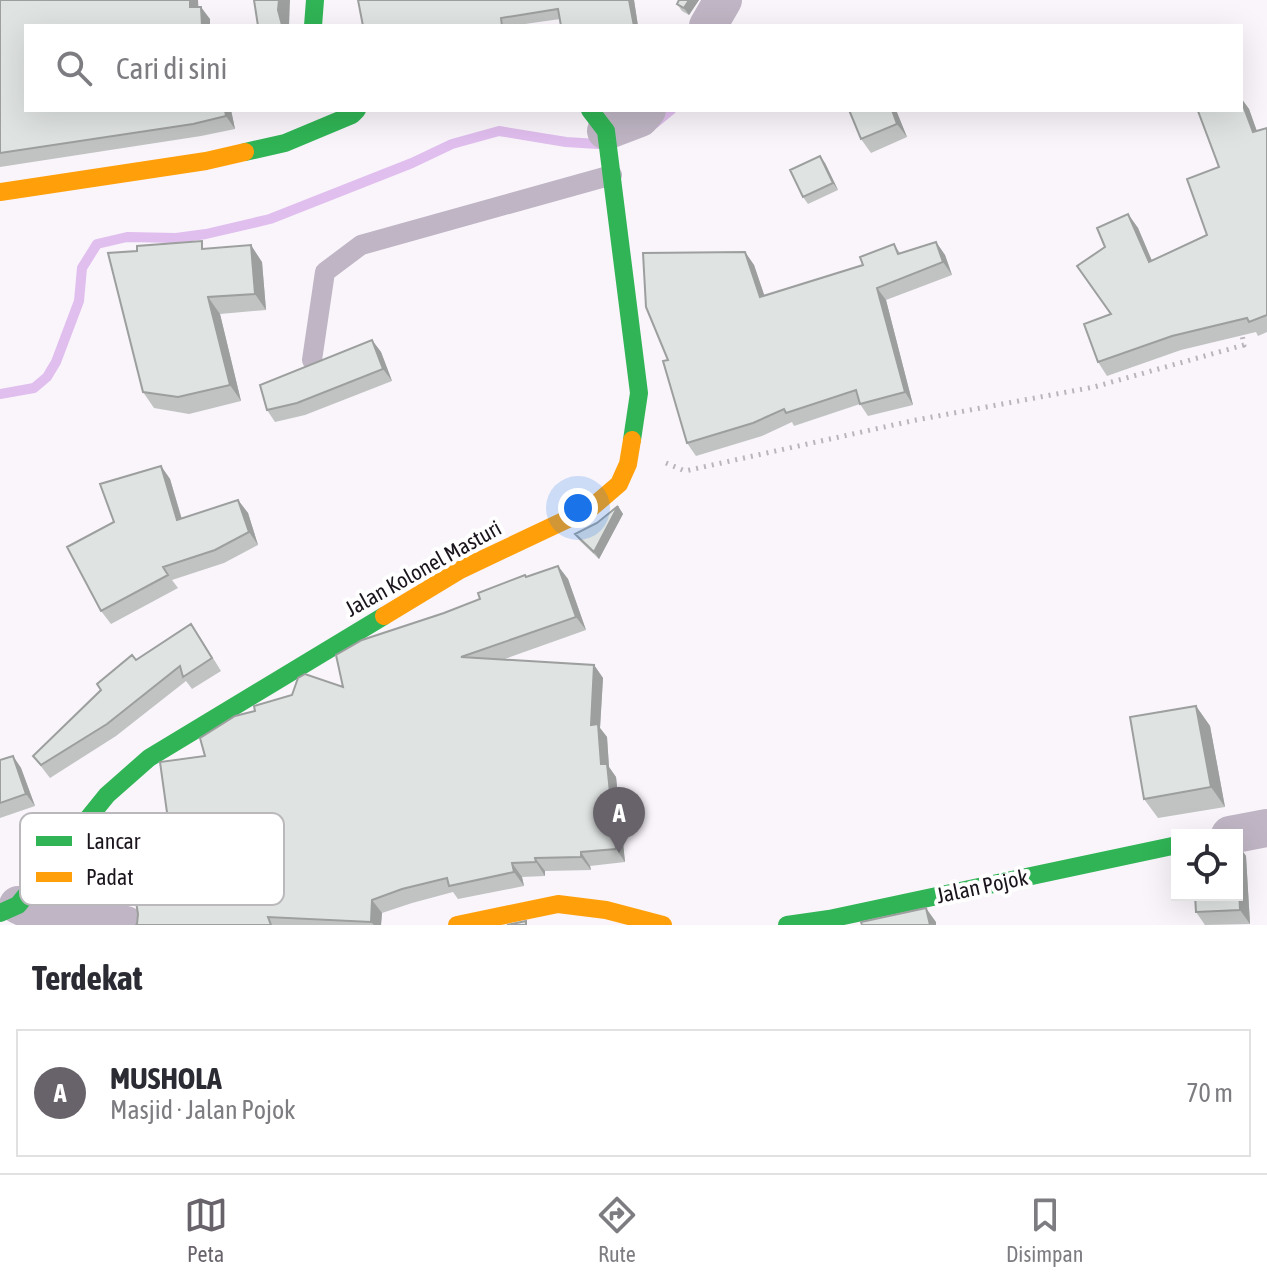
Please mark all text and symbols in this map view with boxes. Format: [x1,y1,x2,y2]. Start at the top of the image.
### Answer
search box [24,24,1243,112]
icon: search [52,46,96,90]
text: Cari di sini [116,51,227,85]
your location [558,488,598,528]
street label: Jalan Kolonel Masturi [340,514,506,622]
pin: A [593,787,645,853]
legend [20,813,284,905]
text: Lancar [86,828,141,854]
map controls [1171,829,1243,901]
button: locate [1171,829,1243,901]
text: Padat [86,864,134,890]
street label: Jalan Pojok [934,864,1030,908]
text: Terdekat [32,958,142,997]
text: MUSHOLA [110,1061,222,1095]
text: A [54,1078,66,1108]
text: 70 m [1186,1078,1233,1108]
text: Masjid · Jalan Pojok [110,1095,296,1125]
tab: Peta [184,1193,228,1267]
tab: Rute [595,1193,639,1267]
tab: Disimpan [1006,1193,1083,1267]

